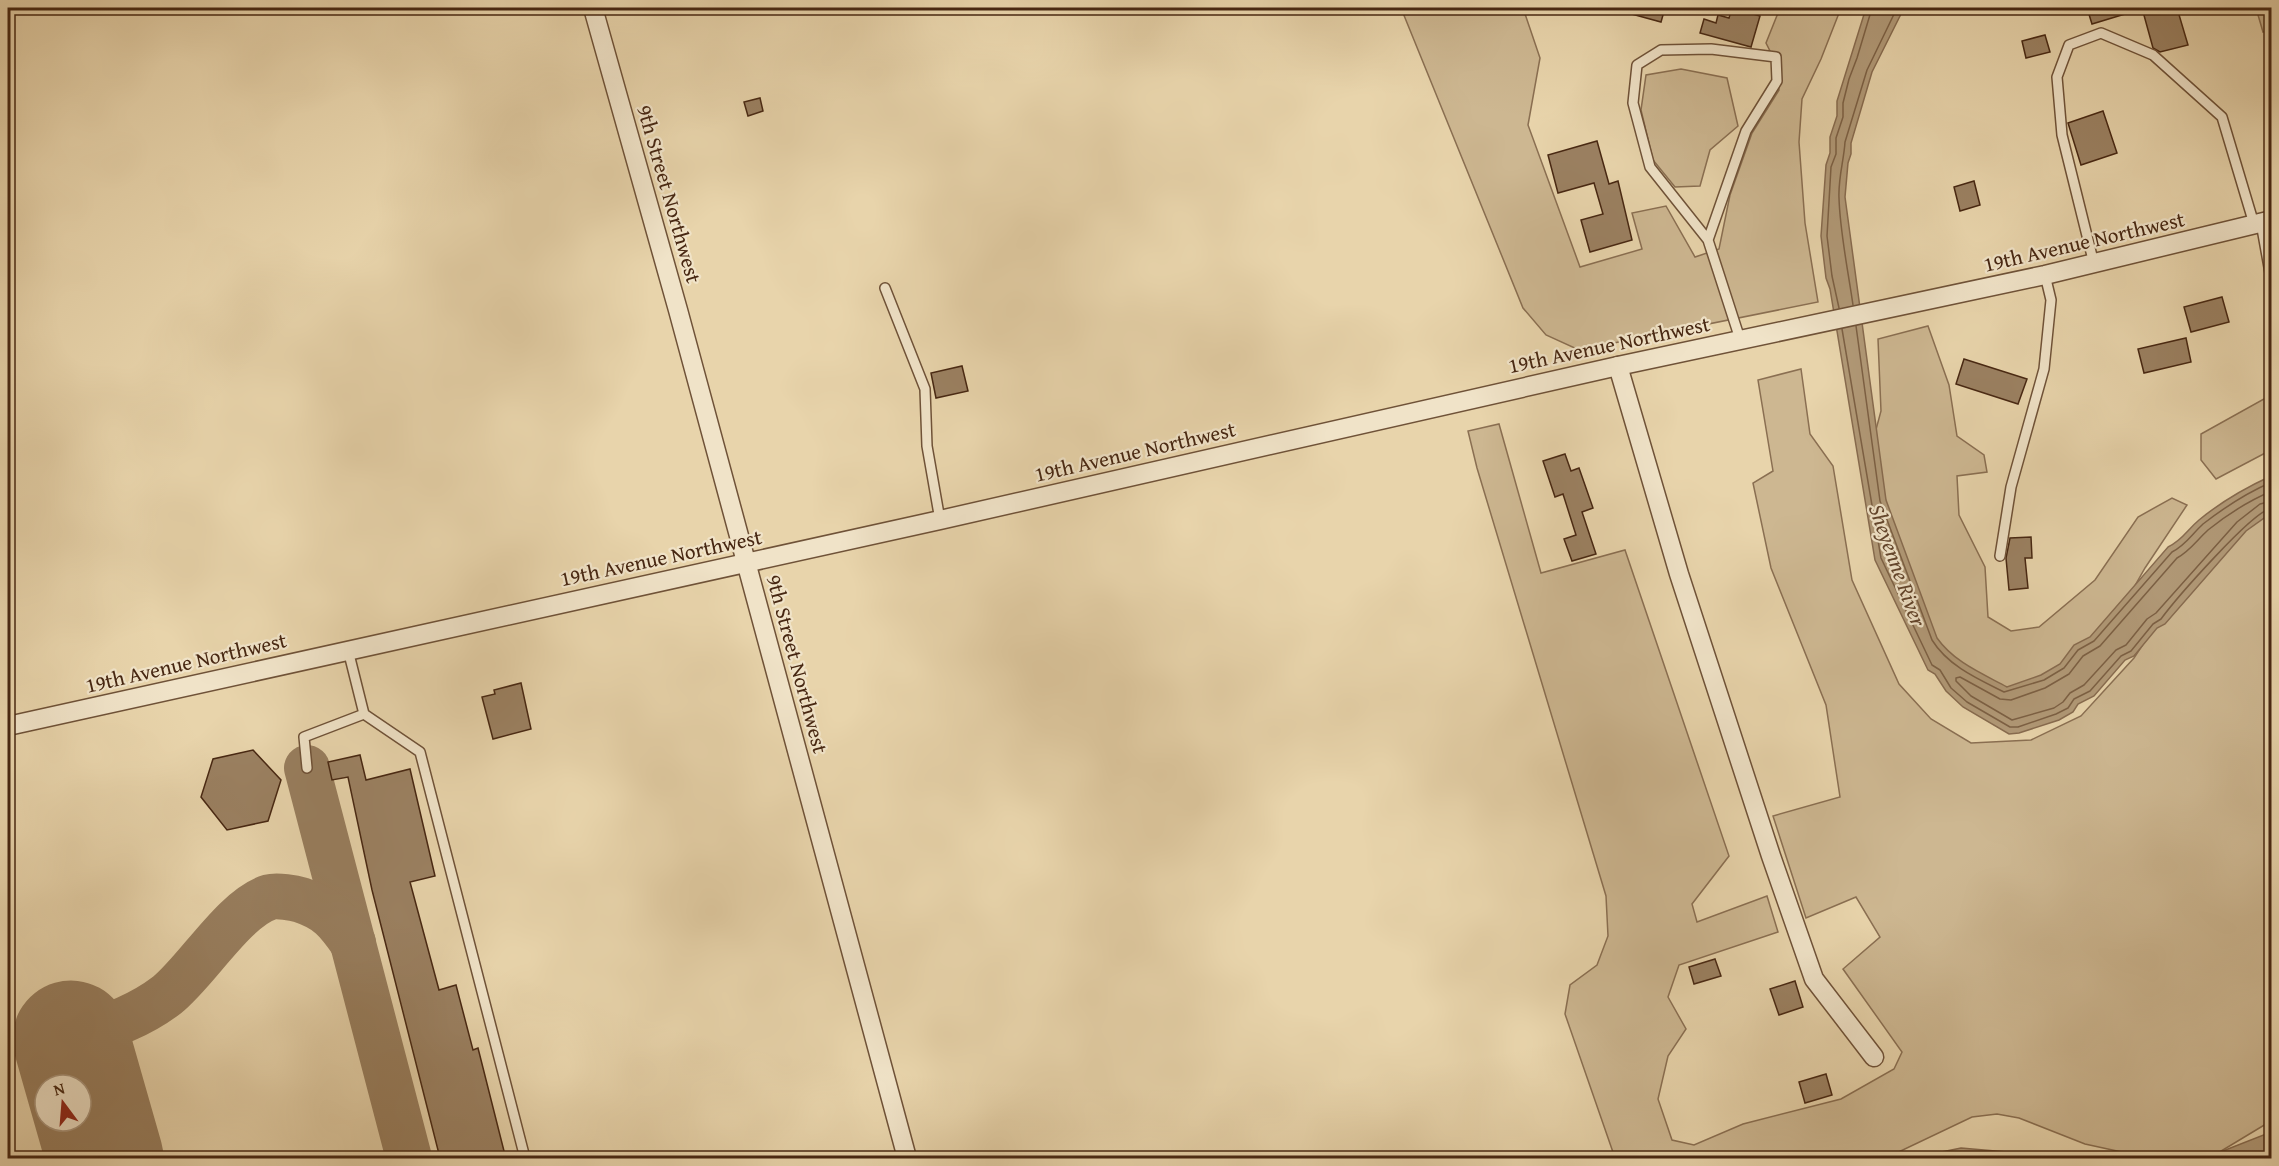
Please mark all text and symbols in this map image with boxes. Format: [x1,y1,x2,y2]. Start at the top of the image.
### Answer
street label: 9th Street Northwest [629,101,710,287]
street label: 19th Avenue Northwest [1980,203,2188,280]
street label: 19th Avenue Northwest [1505,308,1713,381]
street label: 19th Avenue Northwest [1031,413,1239,490]
water label: Sheyenne River [1861,499,1935,632]
street label: 19th Avenue Northwest [557,521,765,594]
street label: 9th Street Northwest [759,571,836,757]
street label: 19th Avenue Northwest [82,624,290,701]
north arrow [33,1073,93,1133]
text: N [50,1075,68,1102]

